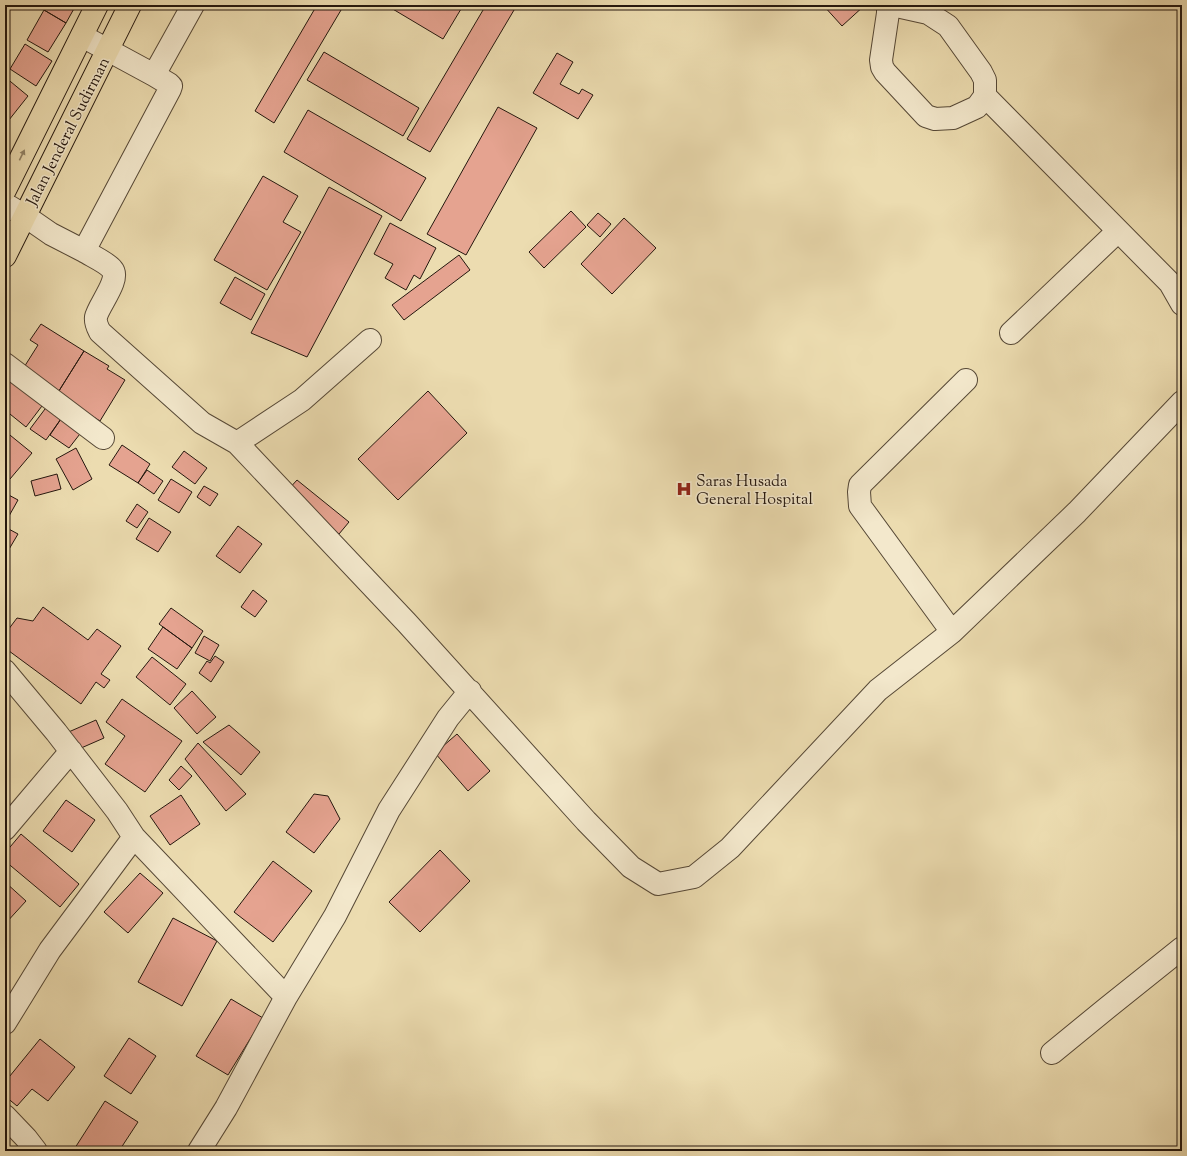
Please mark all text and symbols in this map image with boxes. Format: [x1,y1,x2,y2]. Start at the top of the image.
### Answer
street label: Jalan Jenderal Sudirman [21,53,117,211]
one-way arrow [19,149,26,161]
place label: Saras Husada General Hospital [696,471,813,512]
hospital icon: Saras Husada General Hospital [675,480,693,498]

